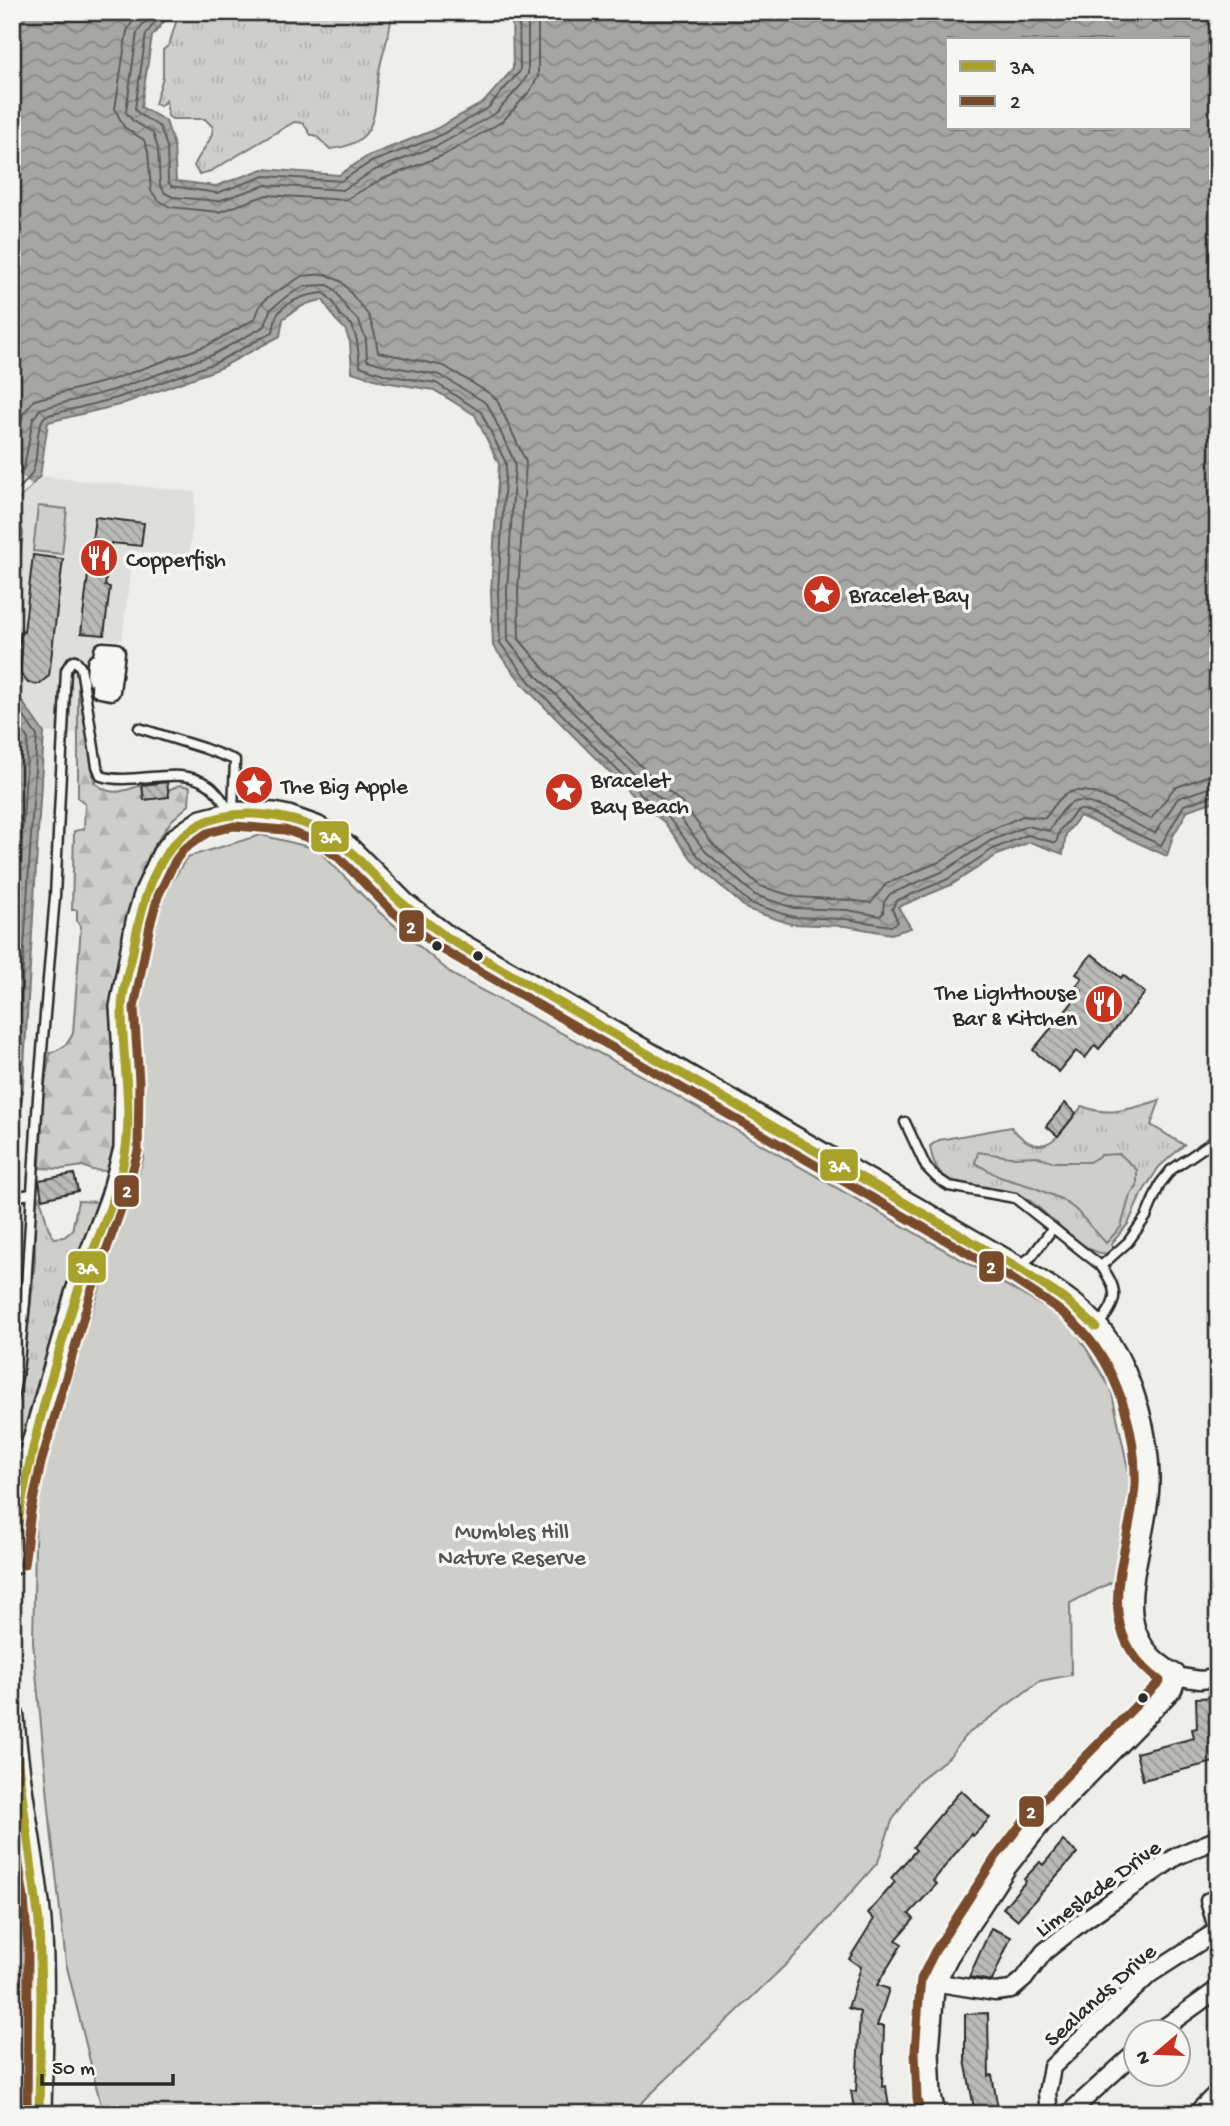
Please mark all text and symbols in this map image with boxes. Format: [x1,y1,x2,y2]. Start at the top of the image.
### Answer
legend [946,38,1192,130]
text: 3A [1009,58,1035,83]
text: 2 [1010,92,1020,117]
restaurant icon: Copperfish [78,537,120,579]
place label: Copperfish [126,548,226,575]
place icon: Bracelet Bay [801,573,843,615]
place label: Bracelet Bay [848,584,969,611]
place icon: The Big Apple [233,764,275,806]
place label: Bracelet Bay Beach [590,769,689,822]
place icon: Bracelet Bay Beach [543,771,585,813]
place label: The Big Apple [279,775,409,802]
line badge: 3A [310,820,350,853]
text: 3A [318,828,342,851]
line badge: 2 [398,909,425,943]
text: 2 [406,918,416,941]
unlabelled marker [430,939,444,953]
unlabelled marker [471,949,485,963]
place label: The Lighthouse Bar & Kitchen [933,981,1078,1034]
restaurant icon: The Lighthouse Bar & Kitchen [1083,983,1125,1025]
line badge: 3A [819,1148,859,1182]
text: 3A [827,1157,851,1180]
line badge: 2 [113,1174,140,1208]
text: 2 [122,1182,132,1205]
line badge: 3A [67,1250,107,1284]
line badge: 2 [978,1250,1005,1283]
text: 2 [986,1258,996,1281]
text: 3A [75,1259,99,1282]
park label: Mumbles Hill Nature Reserve [438,1520,587,1573]
unlabelled marker [1136,1691,1150,1705]
line badge: 2 [1018,1795,1045,1828]
text: 2 [1026,1803,1036,1826]
street label: Limeslade Drive [1031,1835,1168,1944]
street label: Sealands Drive [1040,1938,1164,2054]
north arrow [1122,2018,1192,2088]
scale bar [42,2042,173,2086]
text: N [1131,2048,1157,2067]
text: 50 m [52,2058,95,2083]

